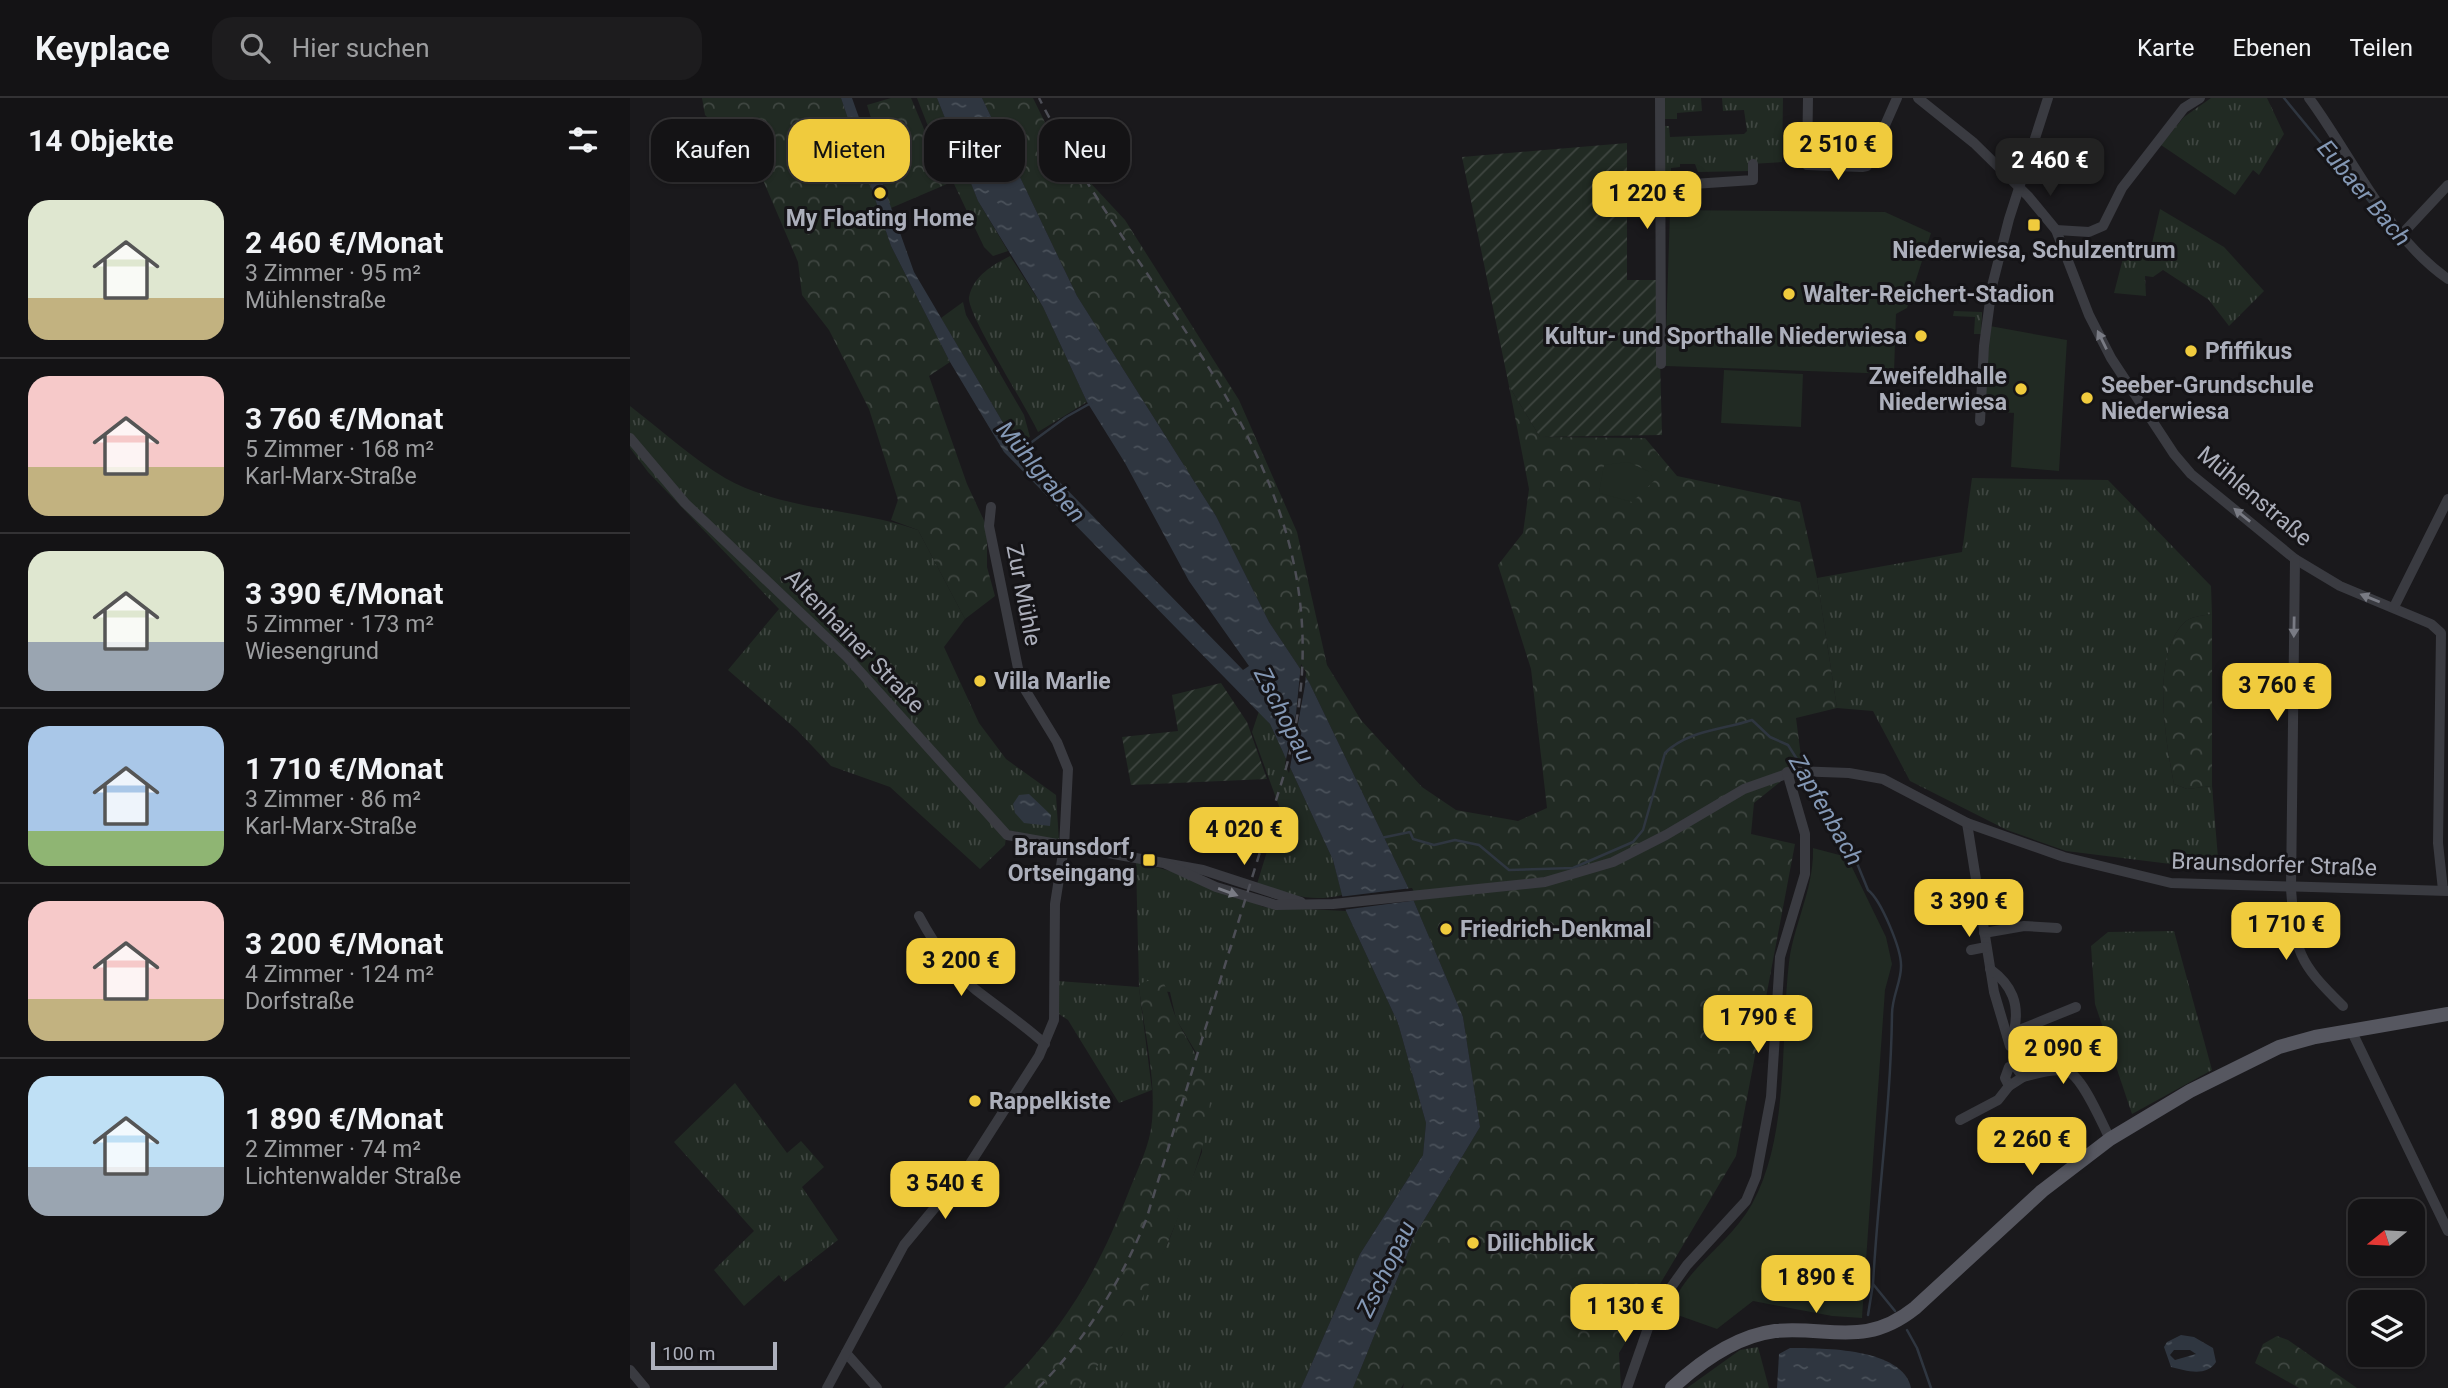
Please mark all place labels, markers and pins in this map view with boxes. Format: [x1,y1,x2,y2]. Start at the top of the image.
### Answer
pin: 2 510 € [1773,122,1903,182]
pin: 2 460 € [1985,139,2115,198]
pin: 1 220 € [1582,172,1712,231]
marker: My Floating Home [872,185,888,201]
place label: My Floating Home [786,205,974,232]
marker: Niederwiesa, Schulzentrum [2026,217,2042,233]
place label: Niederwiesa, Schulzentrum [1892,237,2176,264]
place label: Walter-Reichert-Stadion [1803,281,2054,308]
marker: Walter-Reichert-Stadion [1781,286,1797,302]
place label: Kultur- und Sporthalle Niederwiesa [1545,323,1907,350]
marker: Kultur- und Sporthalle Niederwiesa [1913,328,1929,344]
place label: Pfiffikus [2205,338,2292,365]
marker: Pfiffikus [2183,343,2199,359]
place label: Zweifeldhalle Niederwiesa [1869,363,2007,416]
place label: Seeber-Grundschule Niederwiesa [2101,372,2314,425]
marker: Zweifeldhalle Niederwiesa [2013,381,2029,397]
marker: Seeber-Grundschule Niederwiesa [2079,390,2095,406]
pin: 3 760 € [2212,664,2342,723]
place label: Villa Marlie [994,668,1111,695]
marker: Villa Marlie [972,673,988,689]
pin: 4 020 € [1179,808,1309,867]
place label: Braunsdorf, Ortseingang [1008,834,1135,887]
marker: Braunsdorf, Ortseingang [1141,852,1157,868]
pin: 3 390 € [1904,880,2034,939]
pin: 1 710 € [2221,902,2351,962]
place label: Friedrich-Denkmal [1460,916,1652,943]
marker: Friedrich-Denkmal [1438,921,1454,937]
pin: 3 200 € [896,939,1026,998]
pin: 1 790 € [1693,996,1823,1055]
pin: 2 090 € [1998,1026,2128,1086]
place label: Rappelkiste [989,1088,1111,1115]
marker: Rappelkiste [967,1093,983,1109]
pin: 2 260 € [1967,1118,2097,1177]
pin: 3 540 € [880,1162,1010,1221]
place label: Dilichblick [1487,1230,1595,1257]
marker: Dilichblick [1465,1235,1481,1251]
pin: 1 890 € [1751,1256,1881,1315]
pin: 1 130 € [1560,1284,1690,1344]

